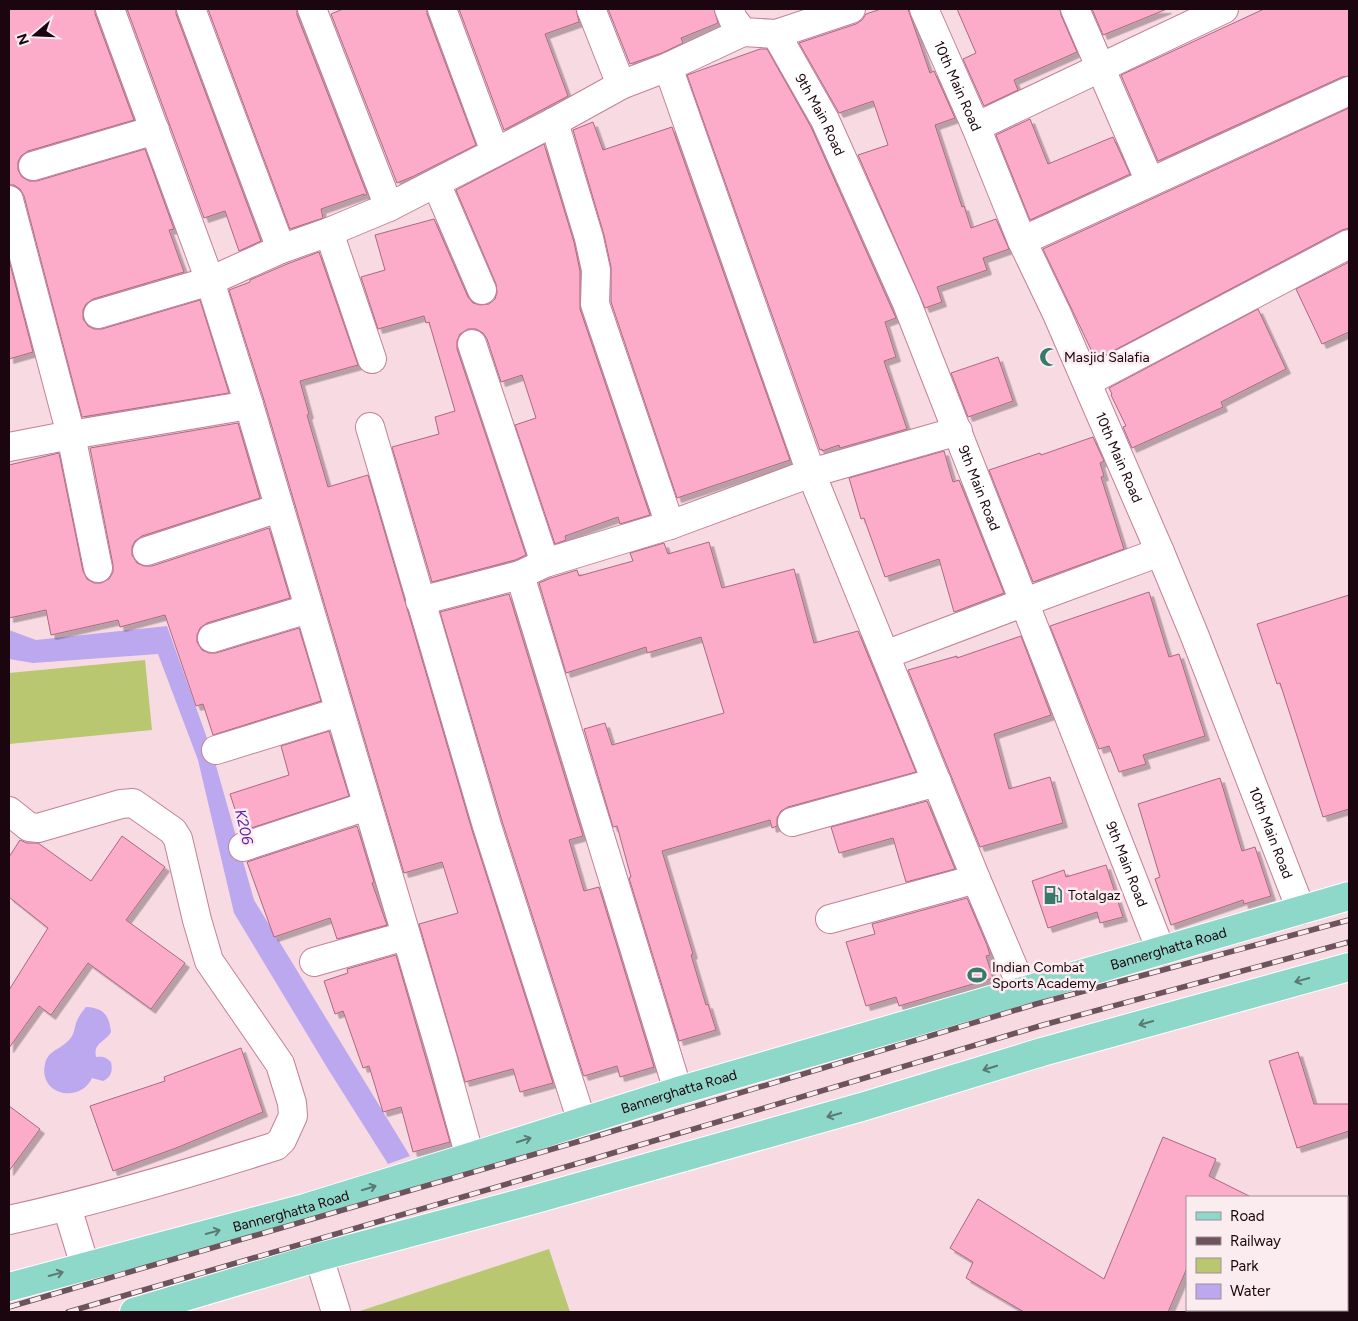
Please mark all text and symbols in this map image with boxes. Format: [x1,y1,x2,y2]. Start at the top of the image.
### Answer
north arrow [10,10,60,60]
text: N [13,31,33,47]
street label: 10th Main Road [930,38,985,134]
street label: 9th Main Road [791,71,848,159]
mosque icon: Masjid Salafia [1038,346,1060,368]
place label: Masjid Salafia [1064,349,1150,366]
street label: 10th Main Road [1091,410,1146,505]
street label: 9th Main Road [954,443,1003,533]
street label: 10th Main Road [1245,784,1296,881]
water label: K206 [231,808,257,847]
street label: 9th Main Road [1102,819,1151,909]
fuel station icon: Totalgaz [1042,884,1064,906]
place label: Totalgaz [1068,887,1121,904]
street label: Bannerghatta Road [1108,924,1229,974]
place label: Indian Combat Sports Academy [992,959,1097,992]
sports icon: Indian Combat Sports Academy [966,964,988,986]
one-way arrow [1295,975,1311,985]
one-way arrow [1138,1018,1154,1028]
one-way arrow [982,1063,998,1073]
street label: Bannerghatta Road [619,1066,739,1118]
one-way arrow [826,1110,842,1120]
one-way arrow [516,1135,532,1144]
one-way arrow [361,1183,377,1193]
street label: Bannerghatta Road [231,1187,351,1236]
legend [1186,1196,1348,1311]
text: Road [1230,1207,1265,1225]
one-way arrow [204,1227,220,1236]
text: Railway [1230,1232,1281,1250]
text: Park [1230,1257,1259,1275]
one-way arrow [47,1268,63,1278]
text: Water [1230,1282,1270,1300]

